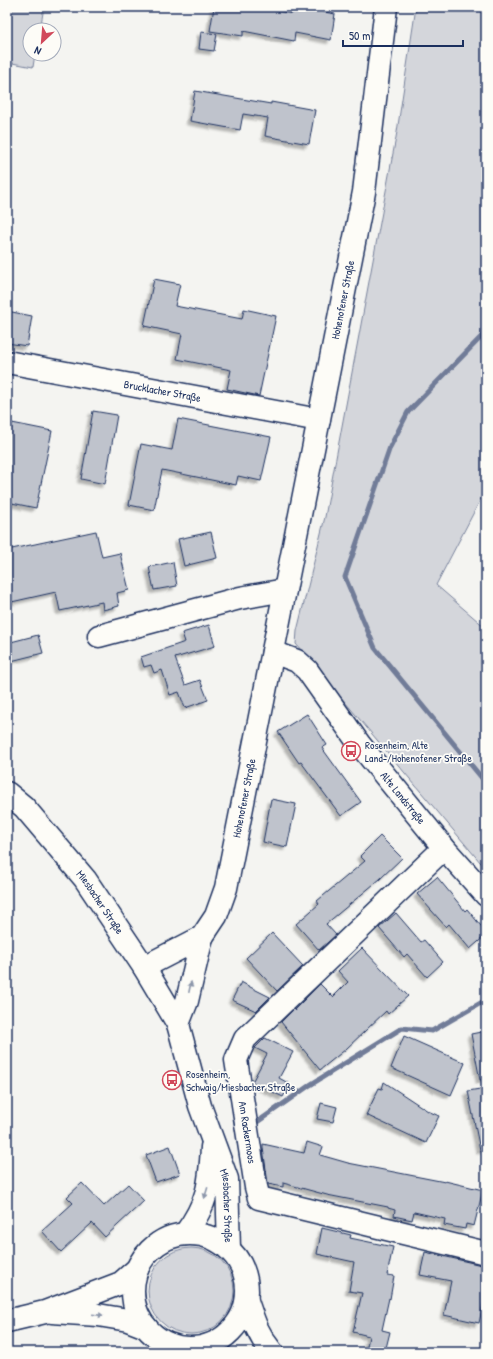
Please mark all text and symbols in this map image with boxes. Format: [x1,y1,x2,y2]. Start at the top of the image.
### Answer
north arrow [22,22,62,62]
scale bar [343,22,463,48]
text: 50 m [349,27,370,44]
text: N [32,43,43,59]
street label: Hohenofener Straße [328,258,357,340]
street label: Brucklacher Straße [123,377,203,405]
place label: Rosenheim, Alte Land-/Hohenofener Straße [365,738,472,765]
bus stop icon: Rosenheim, Alte Land-/Hohenofener Straße [340,740,362,762]
street label: Hohenofener Straße [229,757,259,839]
street label: Alte Landstraße [378,769,429,827]
street label: Miesbacher Straße [74,867,127,937]
one-way arrow [188,981,194,993]
place label: Rosenheim, Schwaig/Miesbacher Straße [186,1067,296,1094]
bus stop icon: Rosenheim, Schwaig/Miesbacher Straße [161,1069,183,1091]
street label: Am Rackermoos [236,1100,259,1165]
street label: Miesbacher Straße [217,1167,236,1243]
one-way arrow [203,1187,209,1199]
one-way arrow [92,1312,104,1318]

